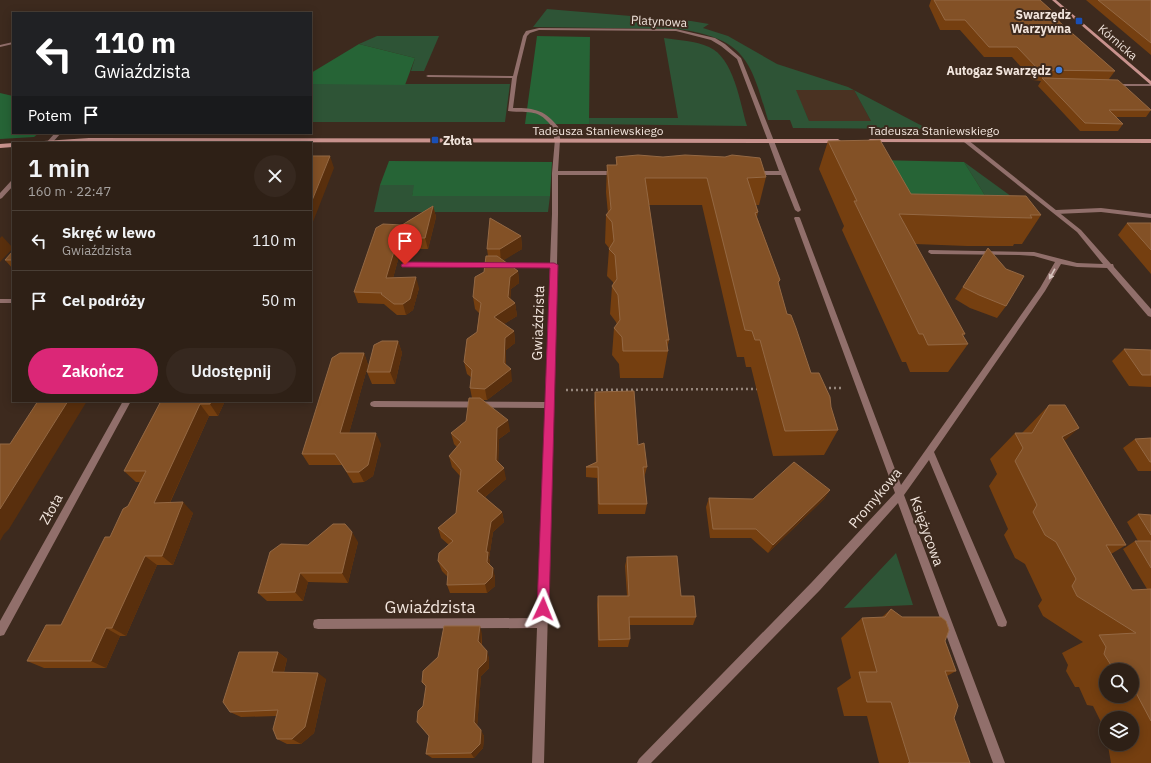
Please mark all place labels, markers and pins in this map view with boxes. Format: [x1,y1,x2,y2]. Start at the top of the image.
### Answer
place label: Swarzędz Warzywna [1011,7,1071,36]
marker: Swarzędz Warzywna [1074,16,1084,26]
place label: Autogaz Swarzędz [946,63,1051,78]
marker: Autogaz Swarzędz [1054,65,1064,75]
place label: Złota [443,133,472,148]
marker: Złota [430,135,440,145]
pin [388,224,422,265]

